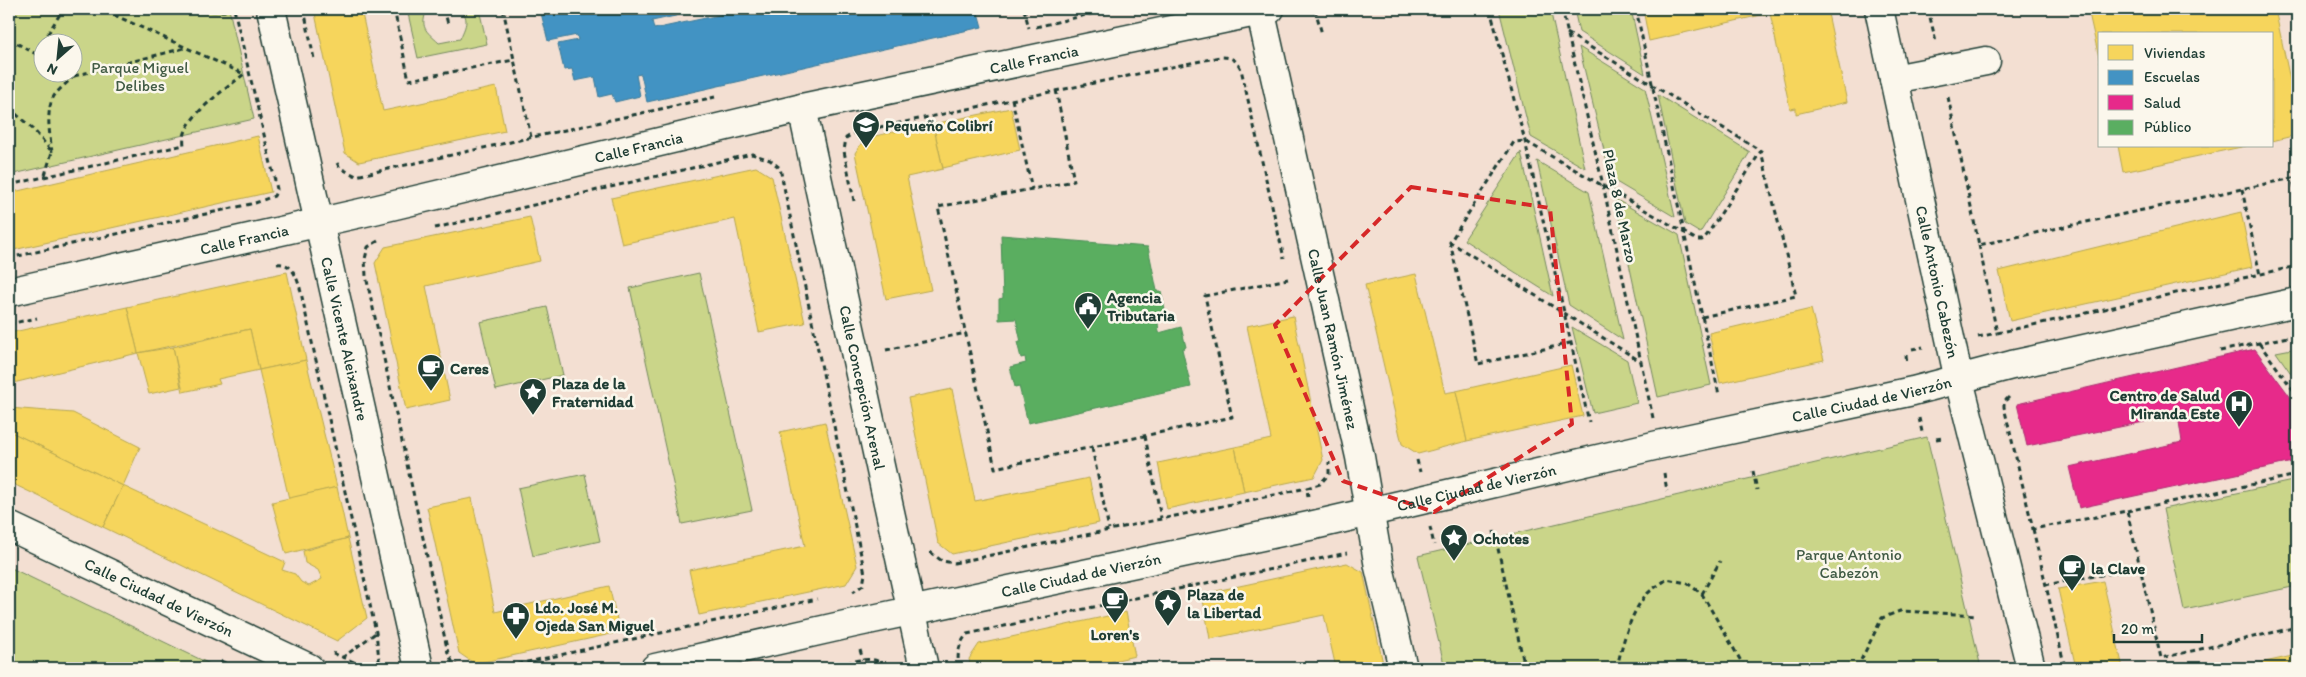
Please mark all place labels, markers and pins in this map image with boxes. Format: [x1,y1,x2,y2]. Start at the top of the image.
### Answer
school or university icon: Pequeño Colibrí [851,110,881,149]
place label: Pequeño Colibrí [885,116,993,136]
place label: Agencia Tributaria [1106,288,1175,325]
public building icon: Agencia Tributaria [1073,291,1103,330]
cafe icon: Ceres [416,353,446,392]
place label: Ceres [450,359,489,378]
place label: Plaza de la Fraternidad [552,374,634,411]
place icon: Plaza de la Fraternidad [518,377,548,416]
place label: Centro de Salud Miranda Este [2110,386,2220,423]
hospital icon: Centro de Salud Miranda Este [2224,389,2254,428]
place icon: Ochotes [1439,523,1469,562]
place label: Ochotes [1473,529,1529,548]
cafe icon: la Clave [2057,553,2087,592]
place label: la Clave [2091,559,2146,578]
cafe icon: Loren's [1100,585,1130,624]
place label: Plaza de la Libertad [1187,585,1261,622]
place icon: Plaza de la Libertad [1153,588,1183,627]
place label: Ldo. José M. Ojeda San Miguel [535,598,655,636]
pharmacy icon: Ldo. José M. Ojeda San Miguel [501,601,531,640]
place label: Loren's [1091,625,1139,644]

